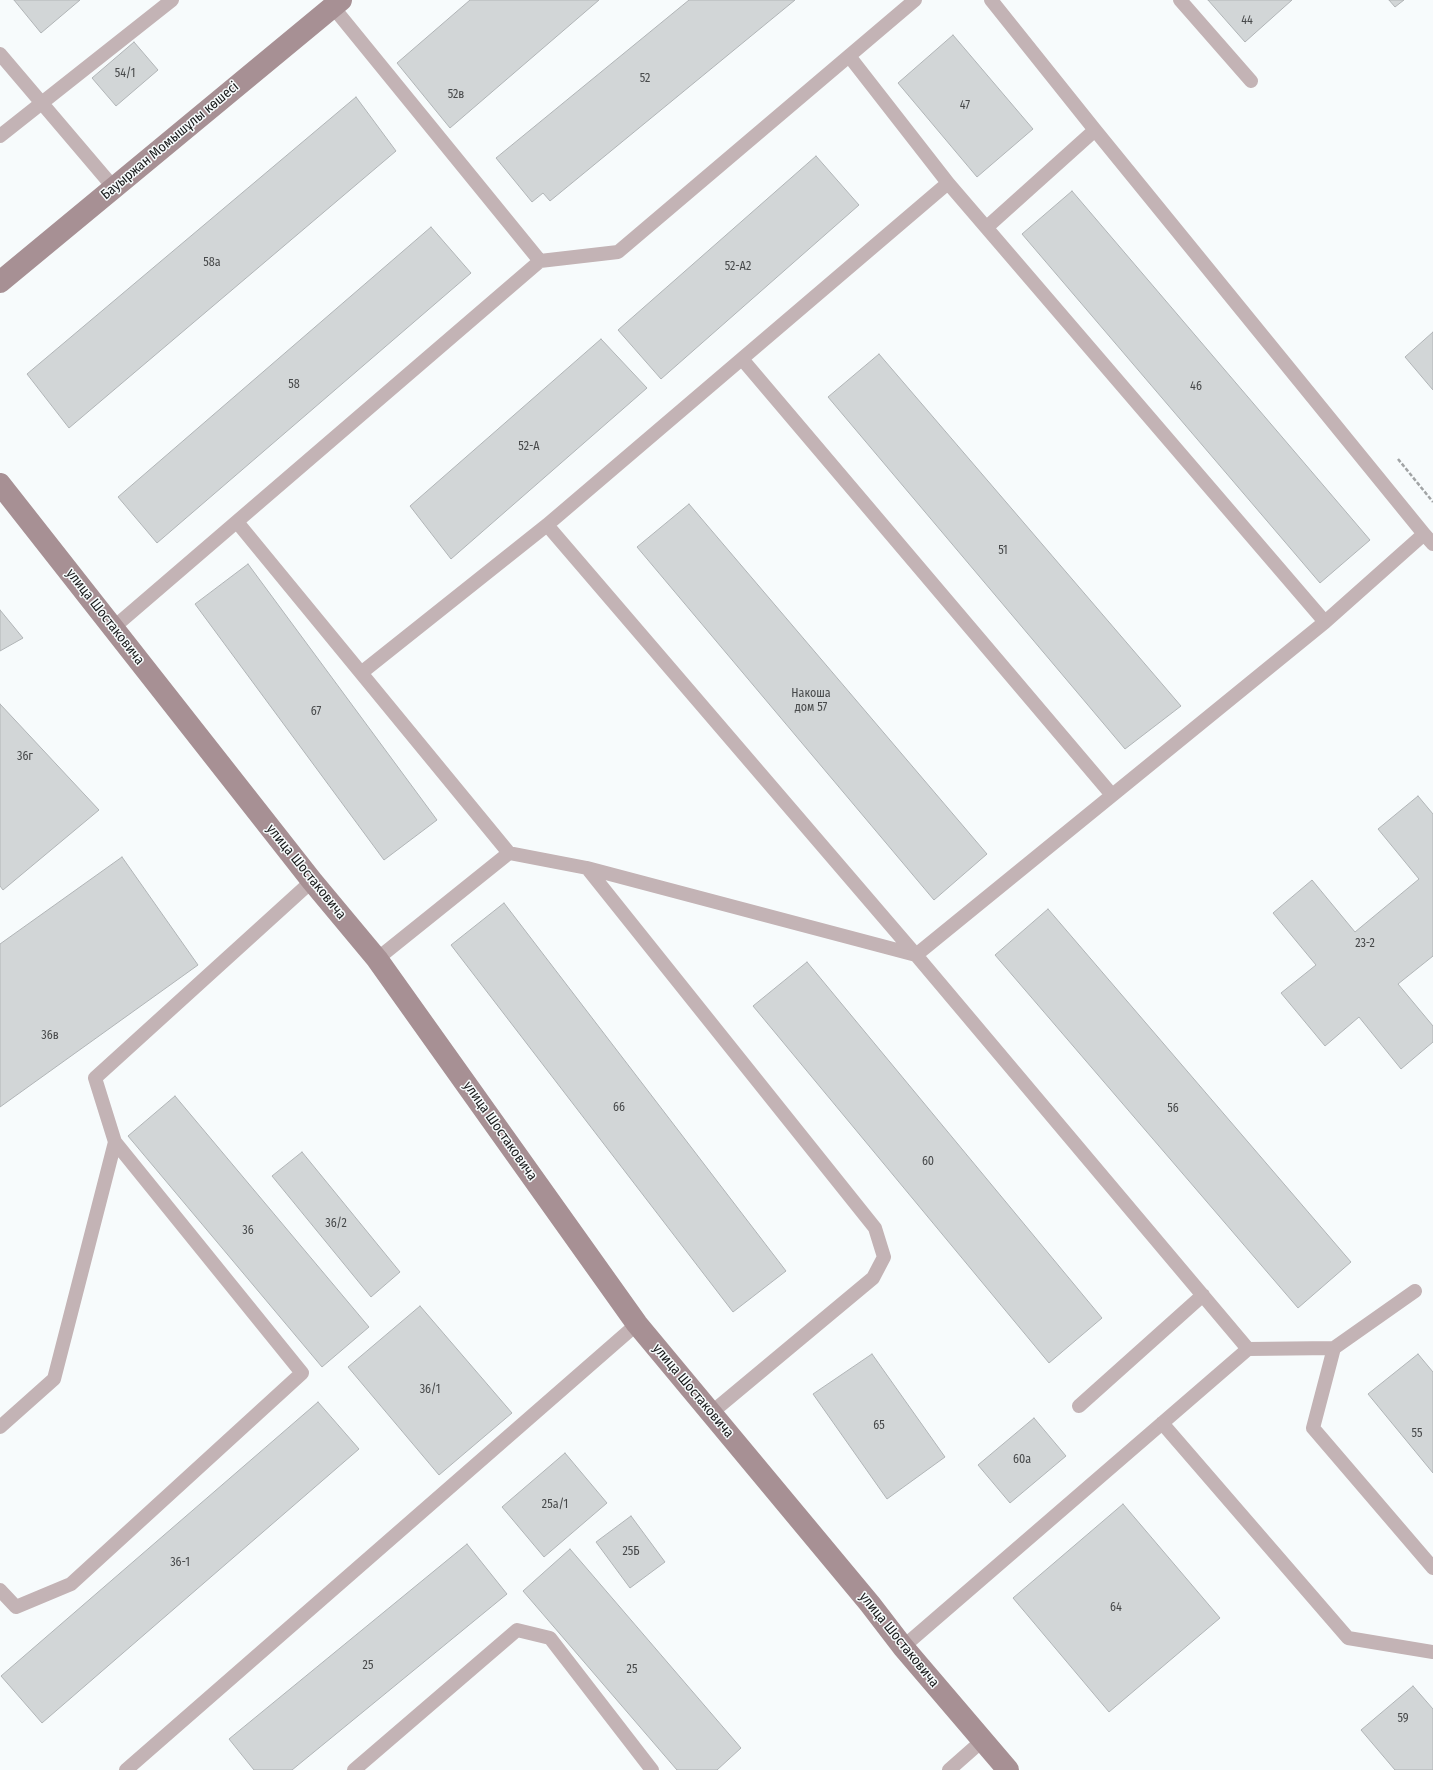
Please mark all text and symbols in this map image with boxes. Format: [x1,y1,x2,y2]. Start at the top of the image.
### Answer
house number: 44 [1241,14,1253,28]
house number: 54/1 [115,67,135,81]
house number: 52 [640,72,650,86]
street label: Бауыржан Момышұлы көшесі [98,78,242,204]
house number: 52в [448,88,464,102]
house number: 47 [960,99,970,113]
house number: 58а [203,256,221,270]
house number: 52-А2 [725,260,751,274]
house number: 58 [288,378,300,392]
house number: 46 [1190,380,1202,394]
house number: 52-А [518,440,540,454]
house number: 51 [998,544,1008,558]
street label: улица Шостаковича [62,566,148,668]
house number: Накоша дом 57 [791,687,831,715]
house number: 67 [311,705,321,719]
house number: 36г [17,750,33,764]
street label: улица Шостаковича [263,821,349,923]
house number: 23-2 [1355,937,1375,951]
house number: 36в [41,1029,59,1043]
street label: улица Шостаковича [459,1078,541,1184]
house number: 66 [613,1101,625,1115]
house number: 56 [1167,1102,1179,1116]
house number: 60 [922,1155,934,1169]
house number: 36/2 [325,1217,347,1231]
house number: 36 [242,1224,254,1238]
street label: улица Шостаковича [649,1341,737,1441]
house number: 36/1 [420,1383,440,1397]
house number: 65 [873,1419,885,1433]
house number: 55 [1412,1427,1422,1441]
house number: 60а [1013,1453,1031,1467]
house number: 25а/1 [542,1498,568,1512]
house number: 25Б [622,1545,640,1559]
house number: 36-1 [170,1556,190,1570]
street label: улица Шостаковича [856,1589,942,1691]
house number: 64 [1110,1601,1122,1615]
house number: 25 [363,1659,373,1673]
house number: 25 [627,1663,637,1677]
house number: 59 [1397,1712,1409,1726]

